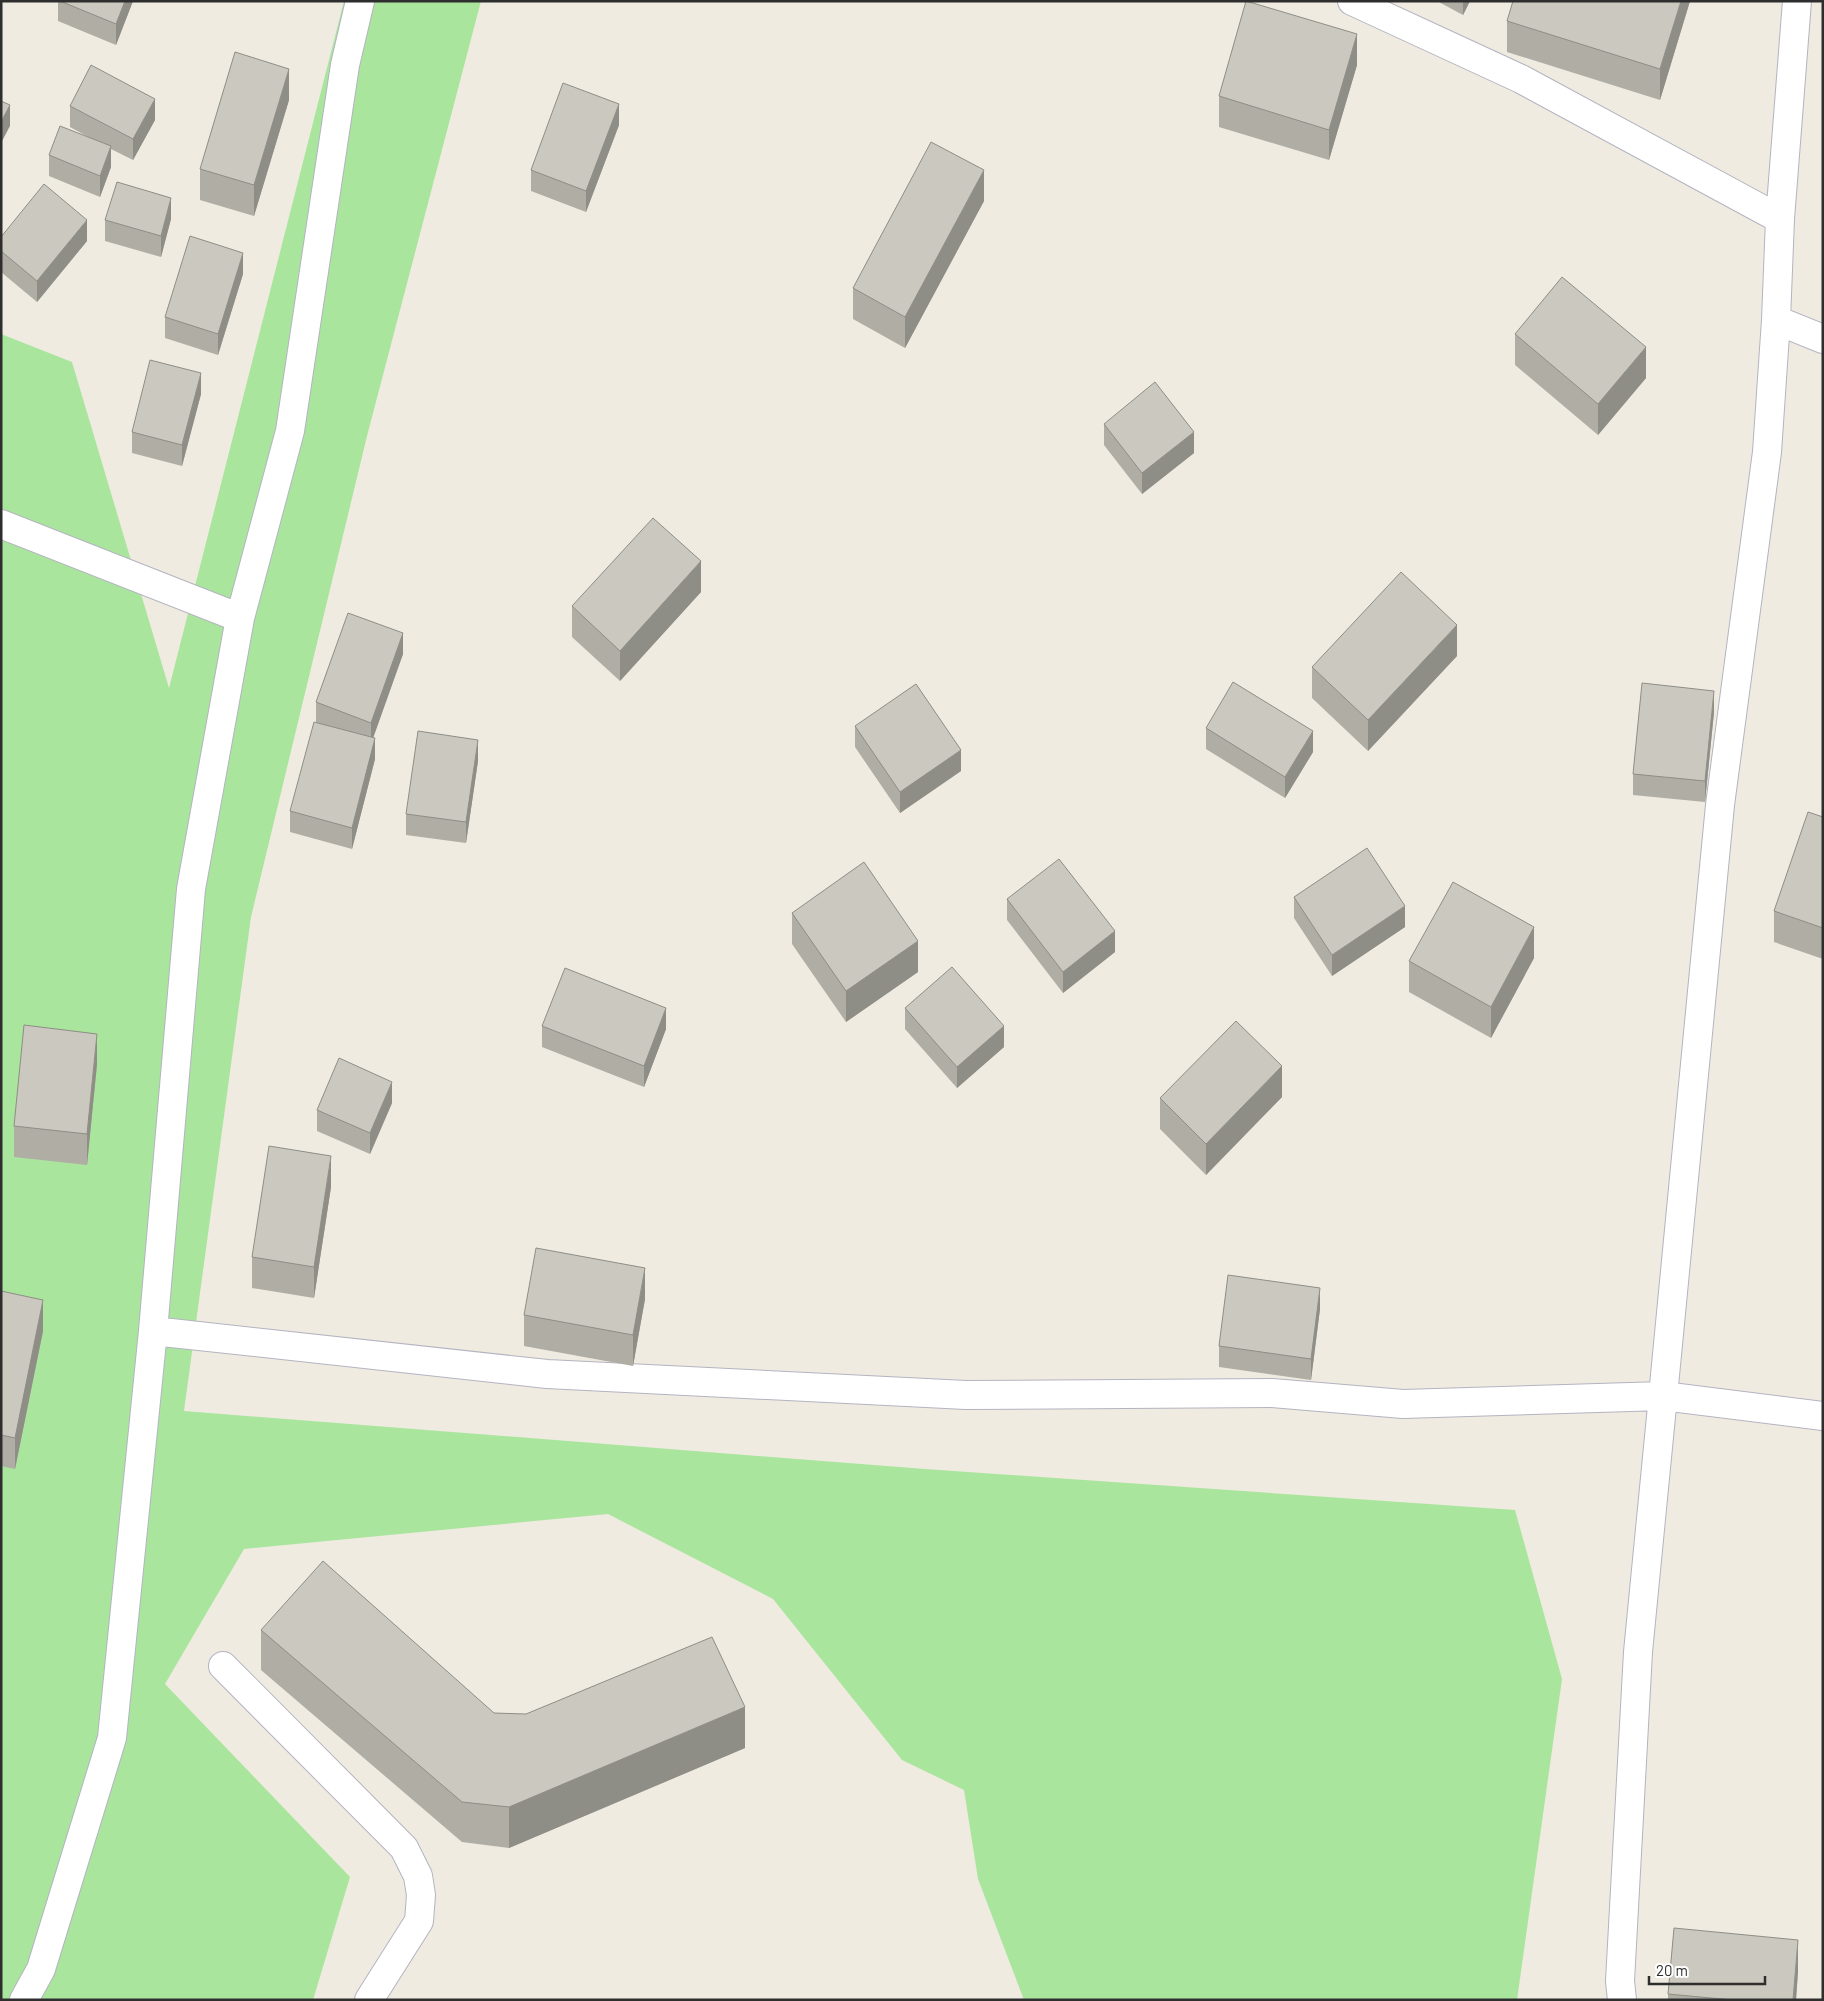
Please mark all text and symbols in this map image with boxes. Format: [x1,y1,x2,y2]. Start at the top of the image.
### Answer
scale bar [1649,1954,1765,1986]
text: 20 m [1656,1961,1688,1979]

